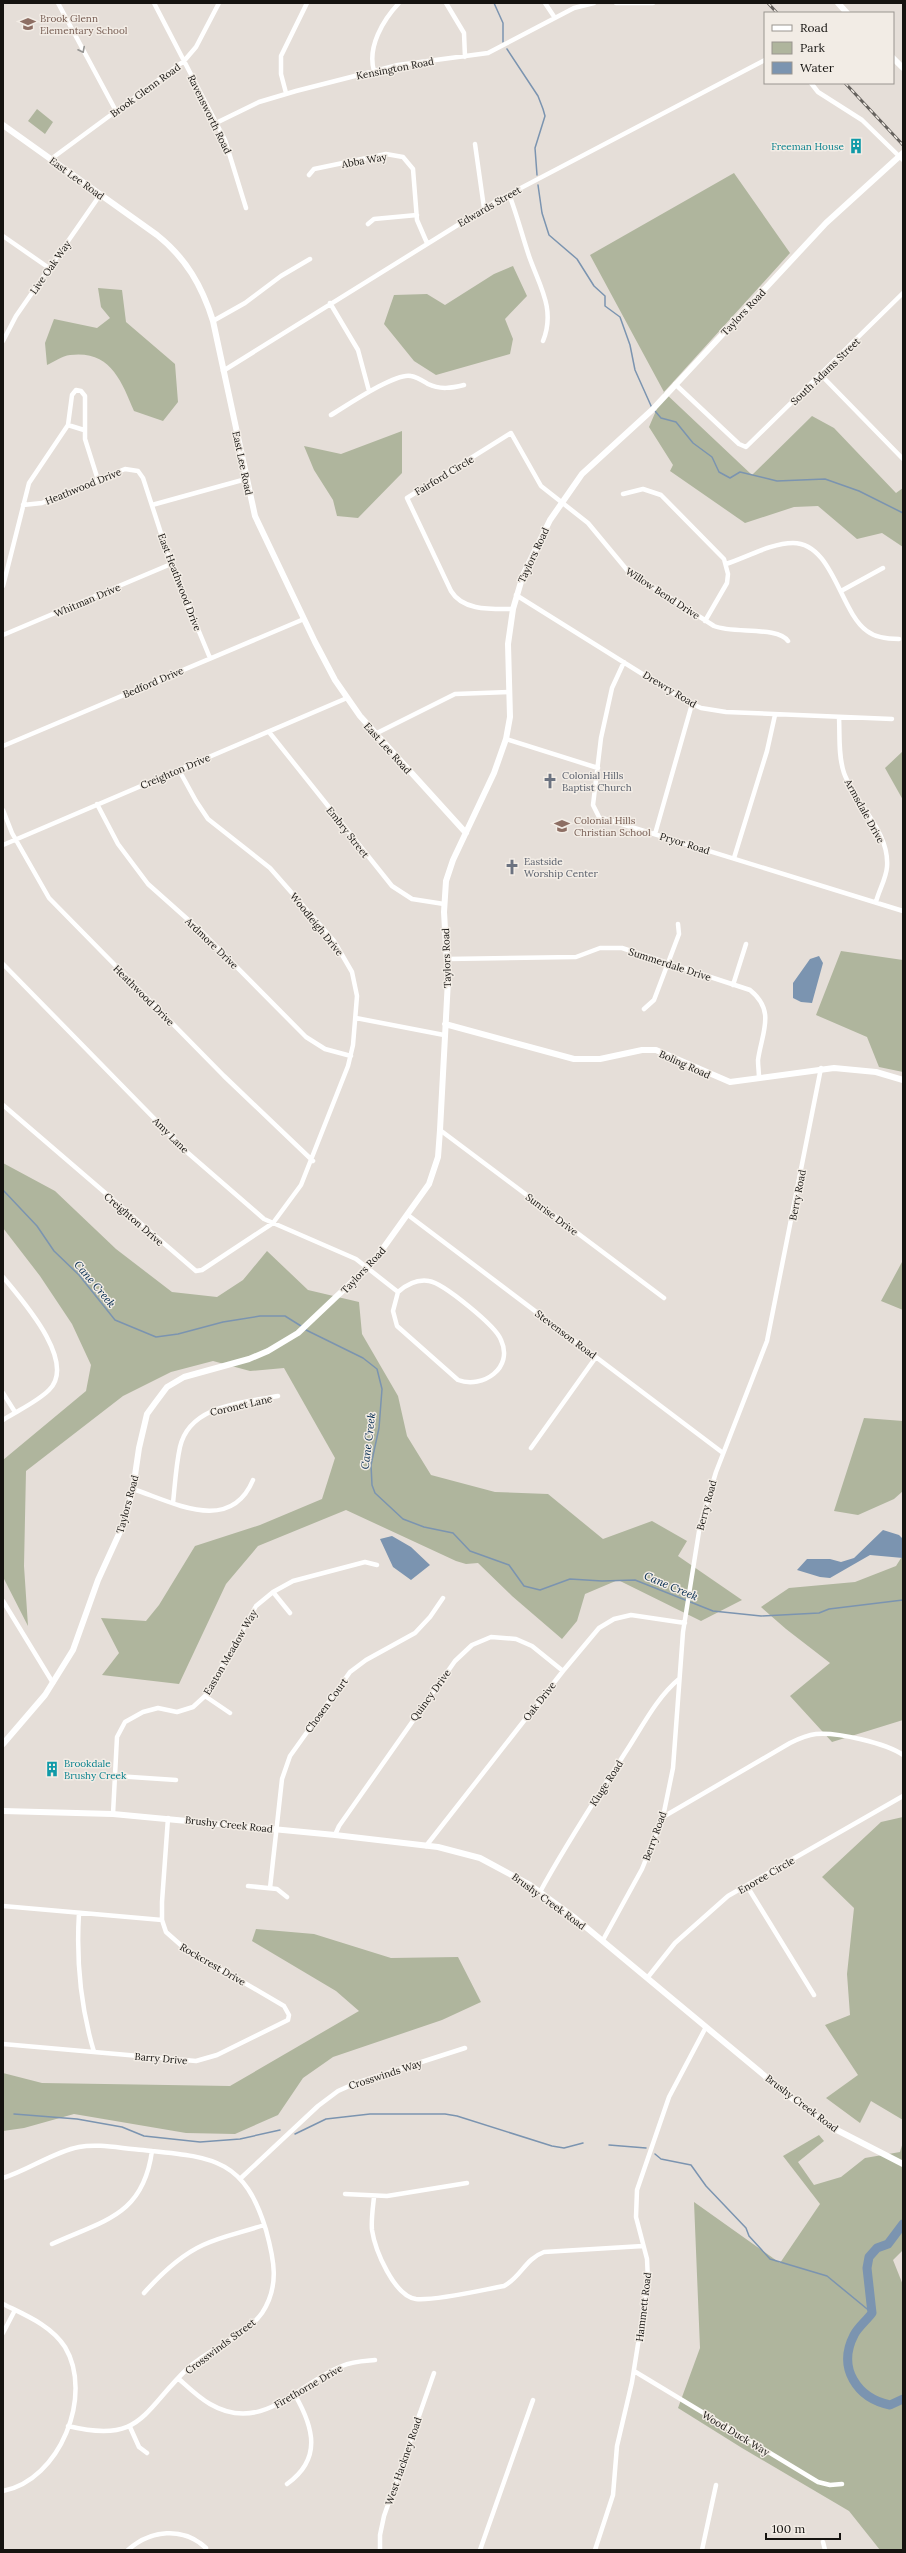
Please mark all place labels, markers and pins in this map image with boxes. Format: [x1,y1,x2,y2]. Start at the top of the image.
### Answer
place label: Brook Glenn Elementary School [40,12,128,37]
school or university icon: Brook Glenn Elementary School [19,15,37,33]
building icon: Freeman House [847,137,865,155]
place label: Freeman House [771,140,845,153]
place label: Colonial Hills Baptist Church [562,769,632,794]
church icon: Colonial Hills Baptist Church [541,772,559,790]
place label: Colonial Hills Christian School [574,814,651,839]
school or university icon: Colonial Hills Christian School [553,817,571,835]
place label: Eastside Worship Center [524,855,598,880]
church icon: Eastside Worship Center [503,858,521,876]
place label: Brookdale Brushy Creek [64,1757,127,1782]
building icon: Brookdale Brushy Creek [43,1760,61,1778]

